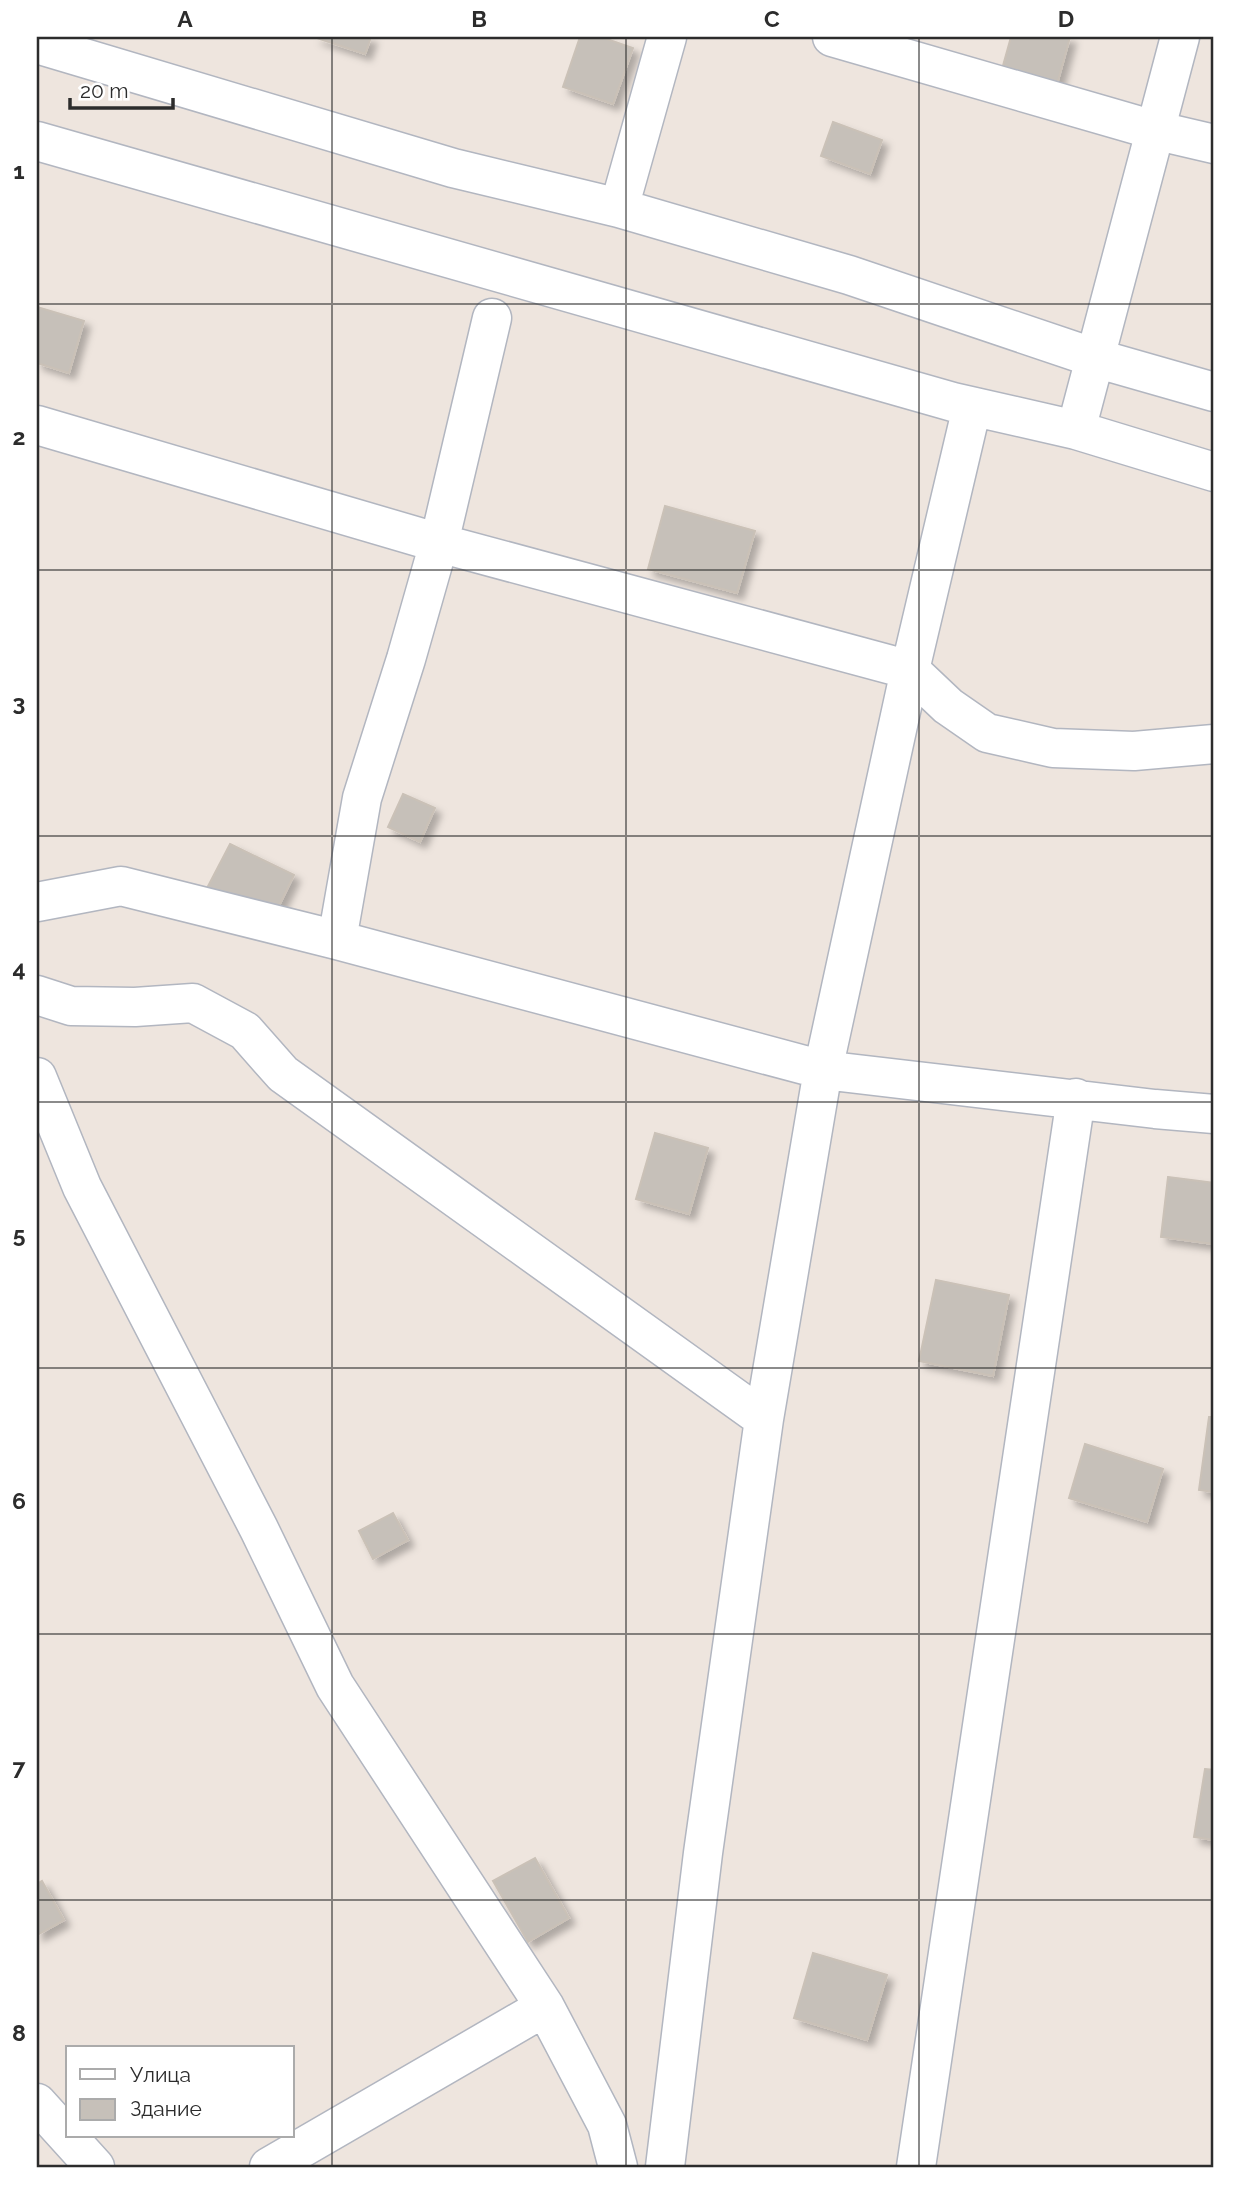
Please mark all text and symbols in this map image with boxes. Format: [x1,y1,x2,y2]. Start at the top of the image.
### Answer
text: A [177,5,193,32]
text: B [471,5,487,32]
text: C [764,5,780,32]
text: D [1058,5,1074,32]
scale bar [70,66,173,110]
text: 20 m [80,78,128,103]
text: 1 [13,157,25,184]
text: 2 [13,423,25,450]
text: 3 [13,689,25,716]
text: 4 [12,955,26,982]
text: 5 [13,1221,26,1248]
text: 6 [12,1487,26,1514]
text: 7 [13,1753,26,1780]
text: 8 [12,2019,26,2046]
legend [66,2046,294,2138]
text: Улица [130,2062,191,2087]
text: Здание [130,2096,202,2121]

